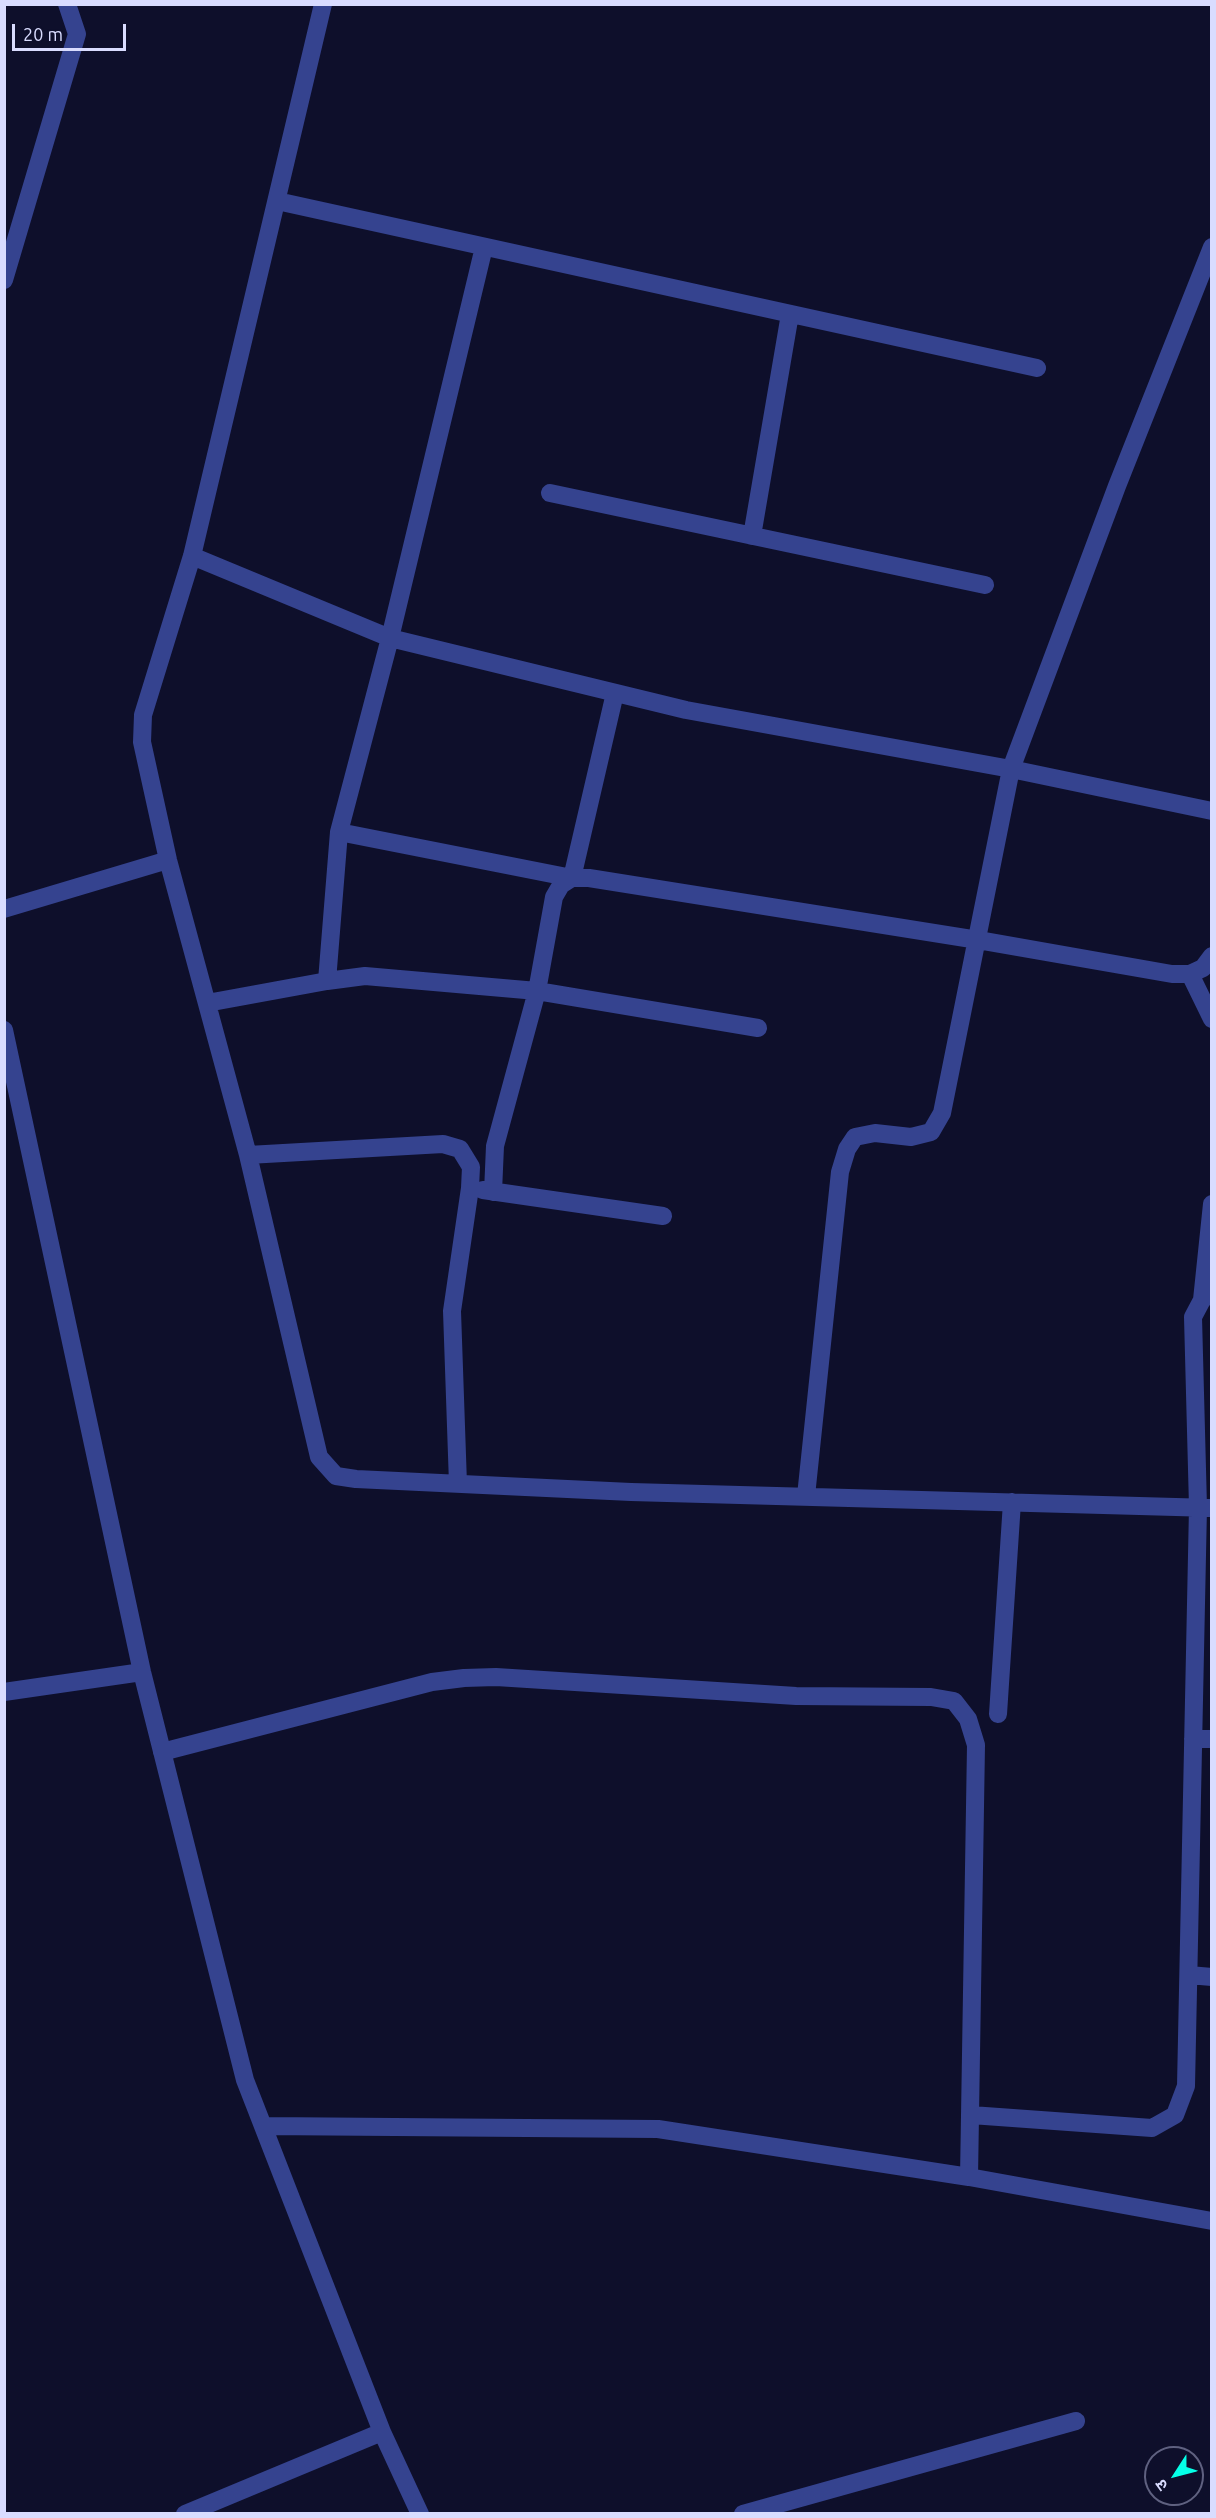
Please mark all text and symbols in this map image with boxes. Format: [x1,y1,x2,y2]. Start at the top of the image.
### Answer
scale bar [15,12,129,50]
text: 20 m [23,24,63,44]
north arrow [1144,2446,1204,2506]
text: उ [1151,2476,1171,2494]

